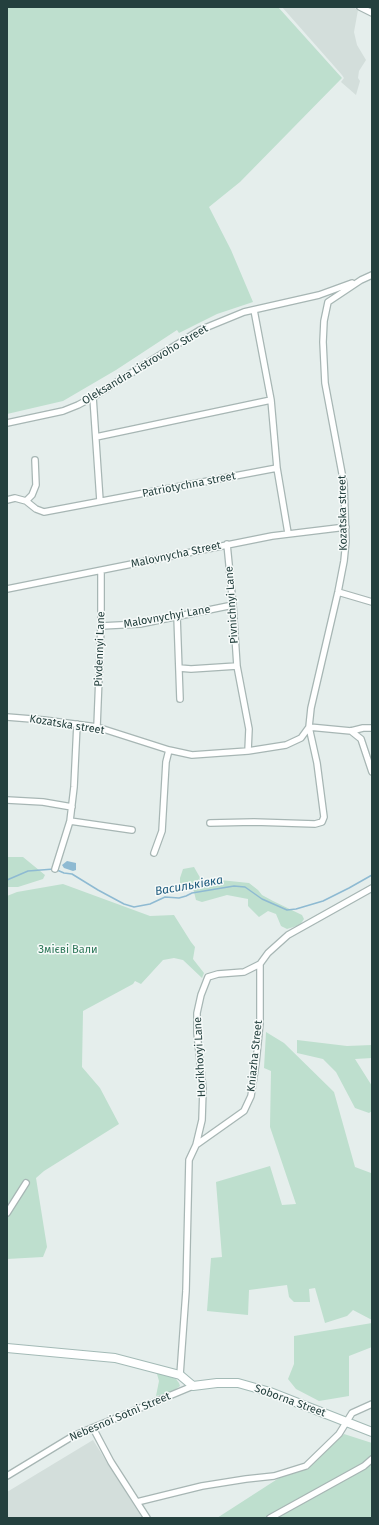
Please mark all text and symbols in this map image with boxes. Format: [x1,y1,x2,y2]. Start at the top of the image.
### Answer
street label: Oleksandra Listrovoho Street [80,322,210,408]
street label: Patriotychna street [141,469,237,501]
street label: Kozatska street [336,475,350,551]
street label: Malovnycha Street [130,539,222,571]
street label: Pivnichnyi Lane [223,566,241,644]
street label: Malovnychyi Lane [123,603,211,631]
street label: Pivdennyi Lane [92,611,108,687]
street label: Kozatska street [29,713,105,737]
water label: Васильківка [154,873,224,899]
park label: Змієві Вали [38,943,98,957]
street label: Horikhovyi Lane [191,1017,209,1097]
street label: Kniazha Street [245,1020,265,1092]
street label: Soborna Street [253,1382,327,1420]
street label: Nebesnoi Sotni Street [67,1390,173,1444]

